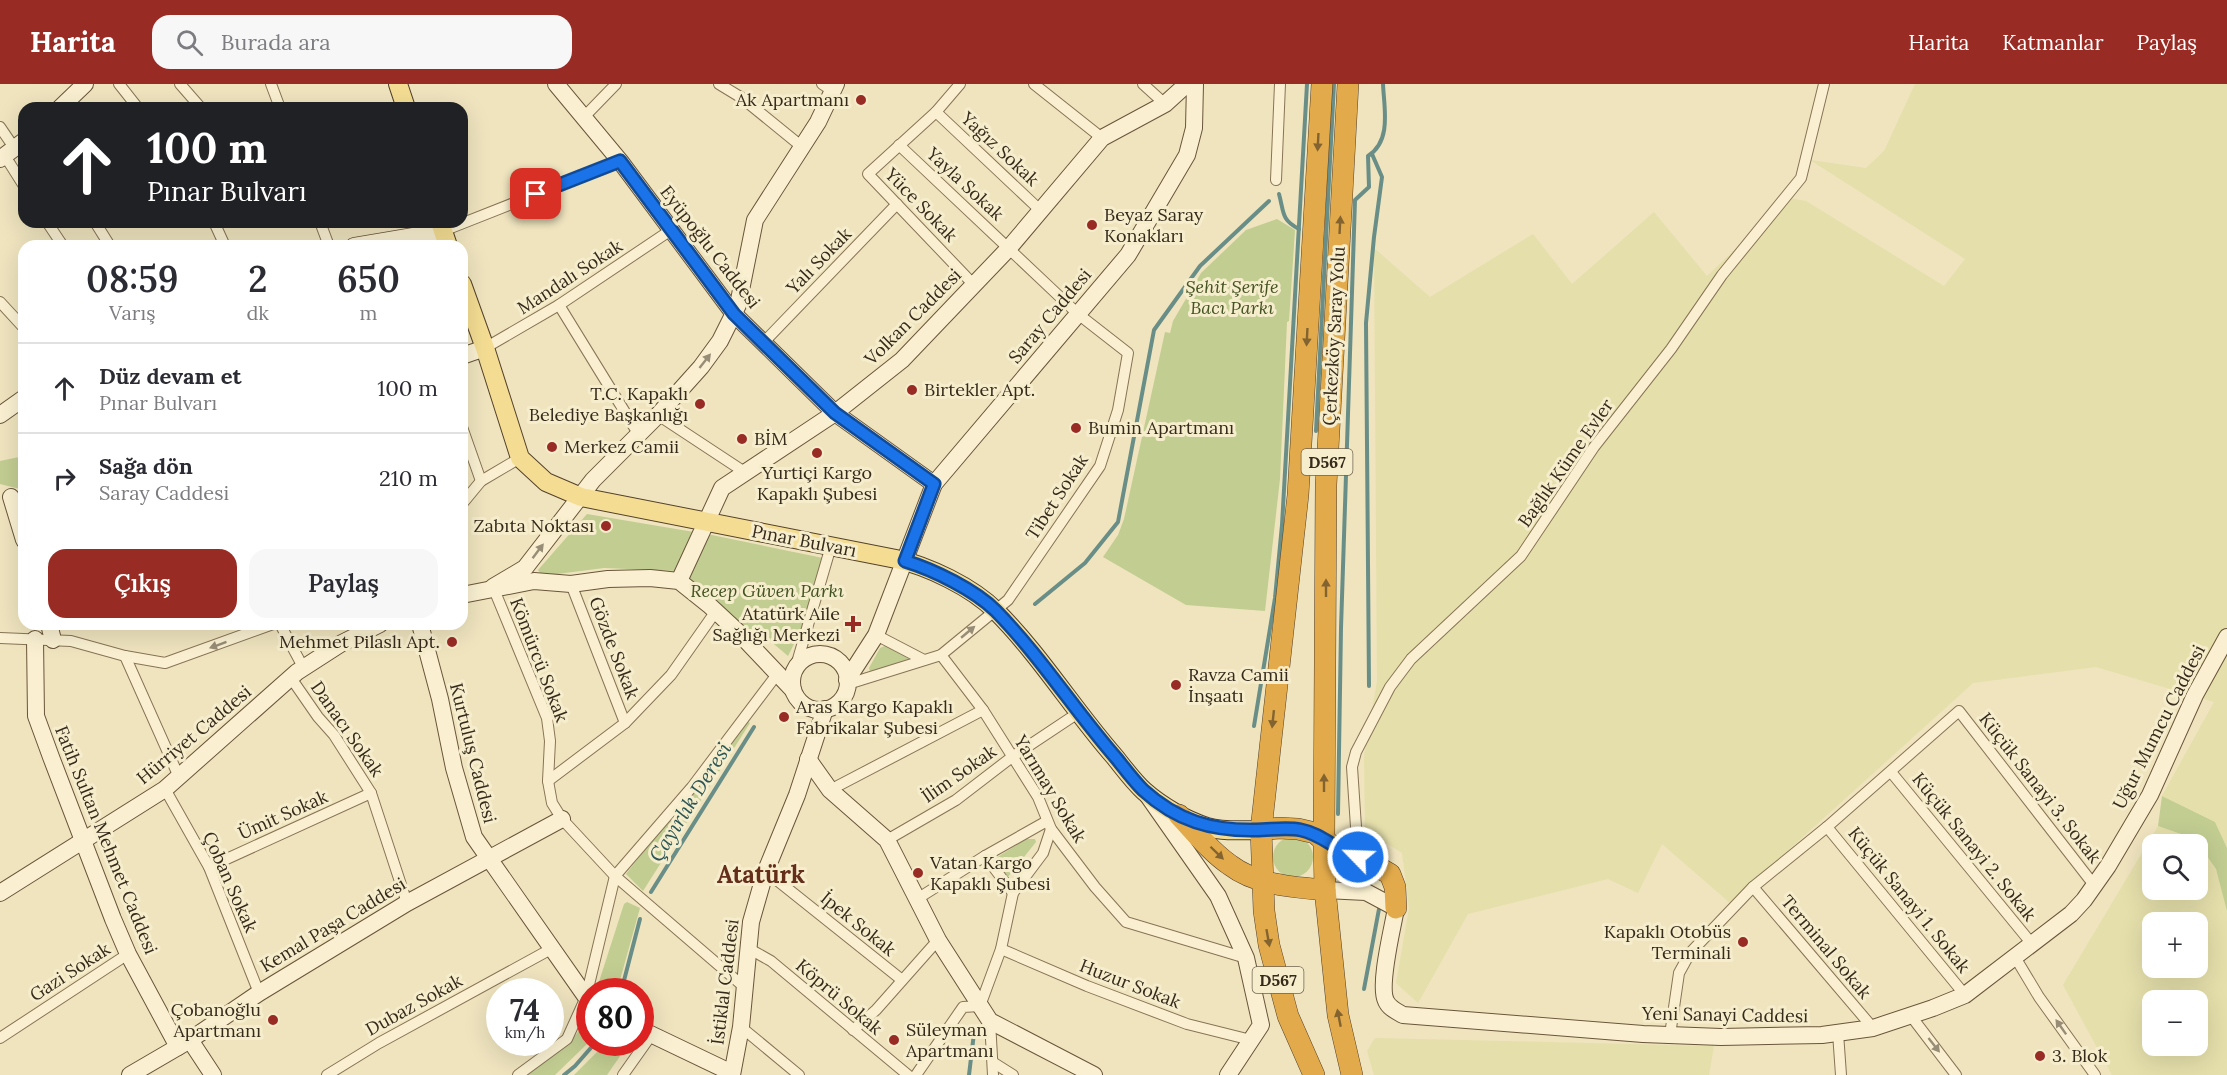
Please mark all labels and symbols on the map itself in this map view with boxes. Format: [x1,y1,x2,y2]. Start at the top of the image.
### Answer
place label: Ak Apartmanı [735,88,849,111]
marker: Ak Apartmanı [854,93,868,107]
street label: Yağız Sokak [956,106,1044,191]
one-way arrow [1314,133,1323,152]
street label: Yayla Sokak [921,141,1009,225]
street label: Yüce Sokak [880,162,963,247]
pin [510,168,561,219]
street label: Eyüpoğlu Caddesi [655,181,766,313]
place label: Beyaz Saray Konakları [1104,203,1204,247]
one-way arrow [1336,215,1345,234]
marker: Beyaz Saray Konakları [1085,218,1099,232]
street label: Yalı Sokak [781,222,856,300]
street label: Mandalı Sokak [513,234,627,319]
street label: Çerkezköy Saray Yolu [1317,245,1350,426]
street label: Volkan Caddesi [859,263,966,371]
street label: Saray Caddesi [1003,263,1096,368]
park label: Şehit Şerife Bacı Parkı [1185,275,1279,319]
one-way arrow [1303,328,1312,347]
one-way arrow [699,353,711,369]
place label: Birtekler Apt. [924,378,1035,401]
place label: T.C. Kapaklı Belediye Başkanlığı [529,382,688,426]
marker: Birtekler Apt. [905,383,919,397]
street label: Bağlık Küme Evler [1513,394,1618,531]
marker: T.C. Kapaklı Belediye Başkanlığı [693,397,707,411]
place label: Bumin Apartmanı [1088,416,1234,439]
marker: Bumin Apartmanı [1069,421,1083,435]
place label: BİM [754,427,788,450]
marker: BİM [735,432,749,446]
place label: Merkez Camii [564,435,679,458]
marker: Merkez Camii [545,440,559,454]
marker: Yurtiçi Kargo Kapaklı Şubesi [810,446,824,460]
street label: Tibet Sokak [1020,449,1093,544]
road number: D567 [1302,449,1352,475]
place label: Yurtiçi Kargo Kapaklı Şubesi [757,461,877,505]
place label: Zabıta Noktası [474,514,594,537]
marker: Zabıta Noktası [599,519,613,533]
street label: Pınar Bulvarı [750,519,859,562]
one-way arrow [531,543,543,558]
one-way arrow [1321,578,1330,597]
park label: Recep Güven Parkı [690,579,844,602]
street label: Gözde Sokak [584,593,645,703]
street label: Kömürcü Sokak [505,594,574,726]
place label: Atatürk Aile Sağlığı Merkezi [713,602,840,646]
marker: Atatürk Aile Sağlığı Merkezi [844,615,862,633]
one-way arrow [960,626,975,639]
place label: Mehmet Pilaslı Apt. [279,630,440,653]
marker: Mehmet Pilaslı Apt. [445,635,459,649]
one-way arrow [209,641,227,650]
street label: Uğur Mumcu Caddesi [2107,641,2210,813]
place label: Ravza Camii İnşaatı [1188,663,1289,707]
street label: Danacı Sokak [306,676,389,781]
marker: Ravza Camii İnşaatı [1169,678,1183,692]
street label: Hürriyet Caddesi [132,680,256,789]
street label: Kurtuluş Caddesi [445,680,502,825]
place label: Aras Kargo Kapaklı Fabrikalar Şubesi [795,695,953,739]
street label: Küçük Sanayi 3. Sokak [1974,708,2107,868]
marker: Aras Kargo Kapaklı Fabrikalar Şubesi [777,710,791,724]
one-way arrow [1268,710,1278,729]
street label: Fatih Sultan Mehmet Caddesi [50,722,163,957]
street label: Yarımay Sokak [1009,730,1092,847]
water label: Çayırlık Deresi [643,737,736,866]
street label: İlim Sokak [917,739,1001,808]
street label: Küçük Sanayi 2. Sokak [1907,768,2042,926]
one-way arrow [1319,773,1329,792]
street label: Ümit Sokak [234,784,332,845]
street label: Küçük Sanayi 1. Sokak [1843,822,1976,978]
position arrow [1326,825,1390,889]
street label: Çoban Sokak [198,828,263,936]
one-way arrow [1209,846,1224,860]
place label: Vatan Kargo Kapaklı Şubesi [929,851,1050,895]
district label: Atatürk [717,859,805,890]
marker: Vatan Kargo Kapaklı Şubesi [911,866,925,880]
street label: Kemal Paşa Caddesi [256,872,410,977]
street label: İpek Sokak [816,886,901,961]
street label: Terminal Sokak [1776,890,1877,1004]
street label: İstiklal Caddesi [705,918,744,1046]
place label: Kapaklı Otobüs Terminali [1604,920,1731,964]
one-way arrow [1264,928,1273,947]
marker: Kapaklı Otobüs Terminali [1736,935,1750,949]
street label: Gazi Sokak [25,937,115,1006]
street label: Köprü Sokak [791,954,888,1040]
street label: Huzur Sokak [1076,954,1184,1013]
road number: D567 [1252,967,1304,993]
street label: Dubaz Sokak [361,968,467,1041]
speed limit sign: 80 [576,978,654,1056]
place label: Çobanoğlu Apartmanı [171,998,261,1042]
street label: Yeni Sanayi Caddesi [1641,1002,1808,1027]
one-way arrow [1334,1008,1343,1027]
marker: Çobanoğlu Apartmanı [266,1013,280,1027]
place label: Süleyman Apartmanı [905,1018,994,1062]
one-way arrow [2055,1020,2067,1036]
marker: Süleyman Apartmanı [887,1033,901,1047]
one-way arrow [1927,1038,1939,1053]
place label: 3. Blok [2052,1044,2108,1067]
marker: 3. Blok [2033,1049,2047,1063]

